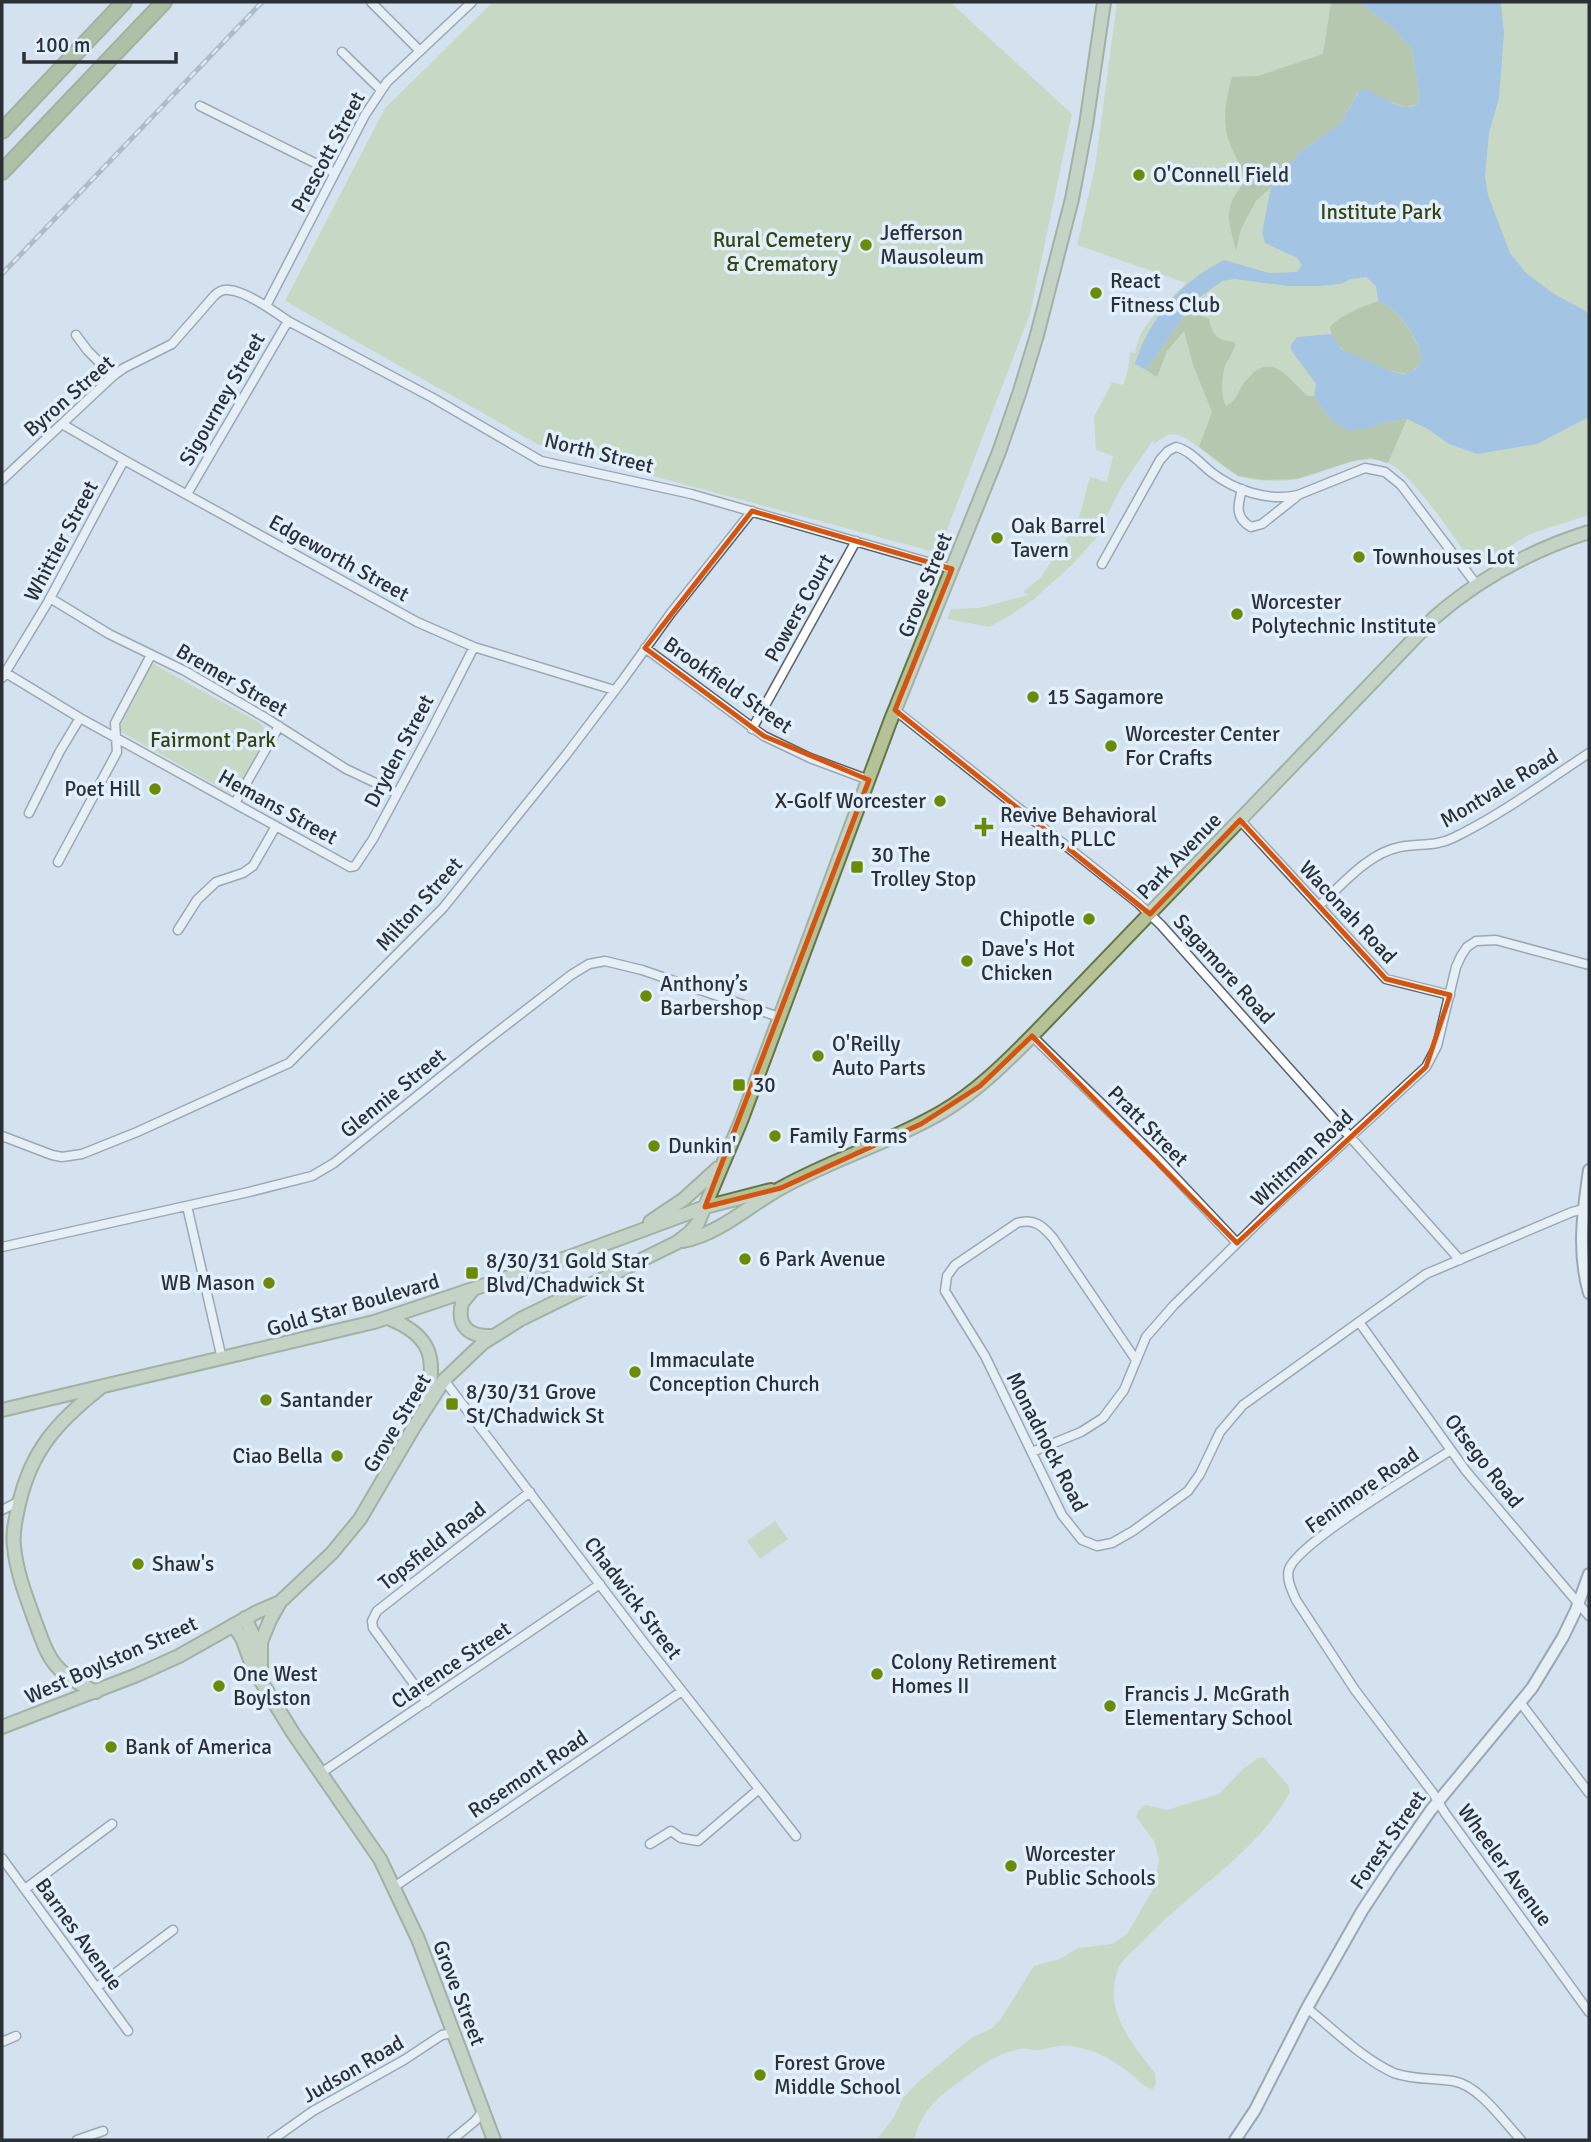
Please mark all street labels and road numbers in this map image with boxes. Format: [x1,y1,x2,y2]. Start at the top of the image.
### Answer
street label: Prescott Street [285,87,371,217]
street label: Sigourney Street [173,328,271,470]
street label: Byron Street [18,350,120,442]
street label: North Street [542,427,656,479]
street label: Whittier Street [18,476,104,606]
street label: Edgeworth Street [264,509,414,607]
street label: Grove Street [892,529,958,641]
street label: Powers Court [759,549,839,667]
street label: Brookfield Street [659,631,797,739]
street label: Bremer Street [172,638,292,722]
street label: Dryden Street [358,690,440,812]
street label: Montvale Road [1435,743,1563,833]
street label: Hemans Street [214,764,342,850]
street label: Park Avenue [1131,807,1227,905]
street label: Milton Street [370,852,468,956]
street label: Waconah Road [1294,855,1402,969]
street label: Sagamore Road [1168,909,1280,1029]
street label: Glennie Street [335,1042,451,1144]
street label: Pratt Street [1102,1080,1194,1172]
street label: Whitman Road [1245,1104,1359,1212]
street label: Gold Star Boulevard [264,1268,442,1342]
street label: Monadnock Road [1001,1368,1093,1516]
street label: Grove Street [357,1369,437,1477]
street label: Otsego Road [1439,1409,1529,1513]
street label: Fenimore Road [1300,1441,1424,1539]
street label: Topsfield Road [373,1496,491,1596]
street label: Chadwick Street [578,1532,688,1664]
street label: West Boylston Street [21,1610,201,1710]
street label: Clarence Street [386,1616,516,1714]
street label: Rosemont Road [463,1724,593,1824]
street label: Forest Street [1344,1785,1432,1895]
street label: Wheeler Avenue [1452,1799,1558,1931]
street label: Barnes Avenue [30,1873,128,1995]
street label: Grove Street [427,1937,491,2049]
street label: Judson Road [297,2029,409,2109]

